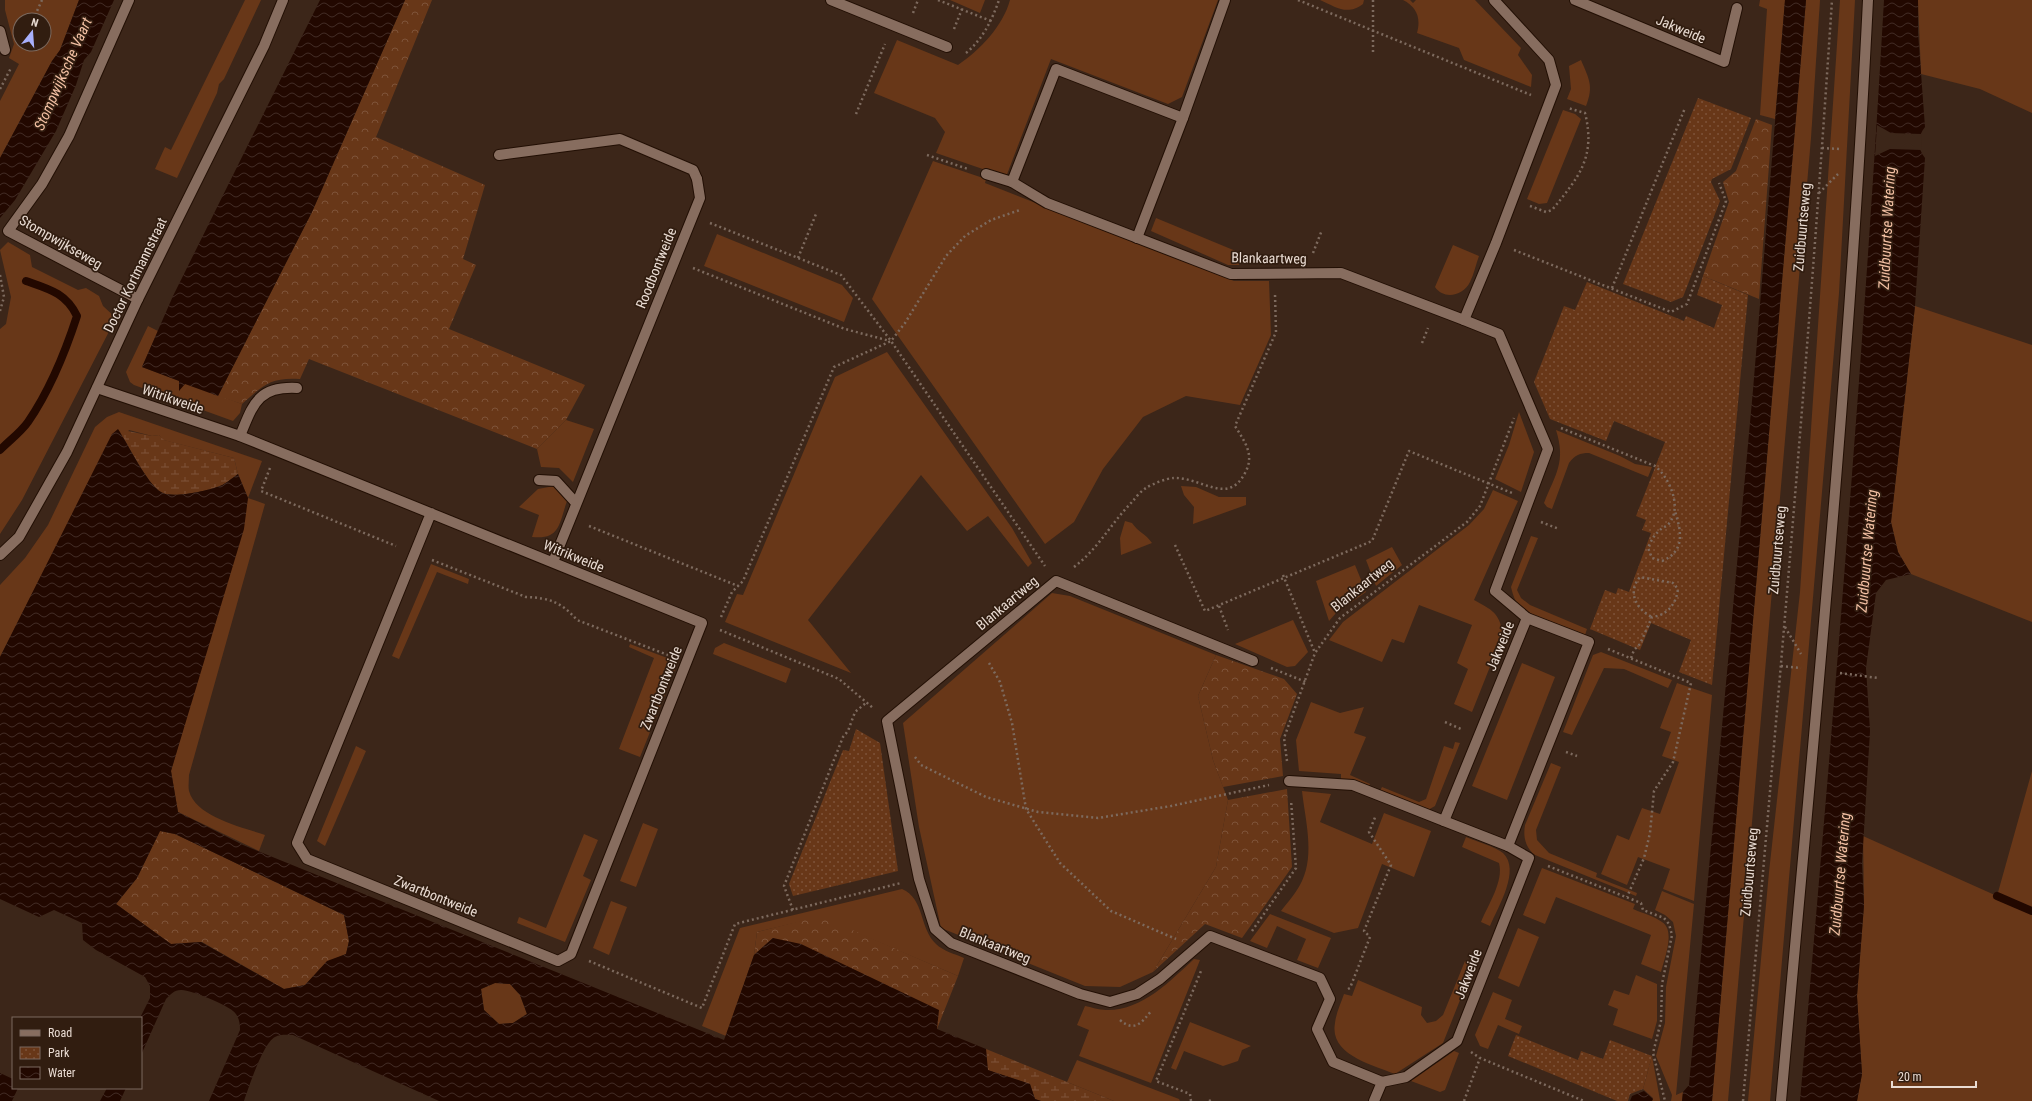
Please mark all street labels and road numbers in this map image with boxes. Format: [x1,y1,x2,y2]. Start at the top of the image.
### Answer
street label: Jakweide [1654,11,1709,47]
street label: Zuidbuurtseweg [1790,182,1814,272]
street label: Stompwijkseweg [17,212,105,272]
street label: Doctor Kortmannstraat [100,215,170,335]
street label: Roodbontweide [633,225,680,311]
street label: Blankaartweg [1231,249,1307,267]
street label: Witrikweide [140,381,206,417]
street label: Zuidbuurtseweg [1765,505,1789,595]
street label: Witrikweide [541,537,607,576]
street label: Blankaartweg [1328,555,1396,615]
street label: Blankaartweg [973,573,1041,633]
street label: Jakweide [1483,618,1517,673]
street label: Zwartbontweide [637,643,685,732]
street label: Zuidbuurtseweg [1737,827,1761,917]
street label: Zwartbontweide [392,872,481,920]
street label: Blankaartweg [957,923,1033,967]
street label: Jakweide [1451,946,1485,1001]

